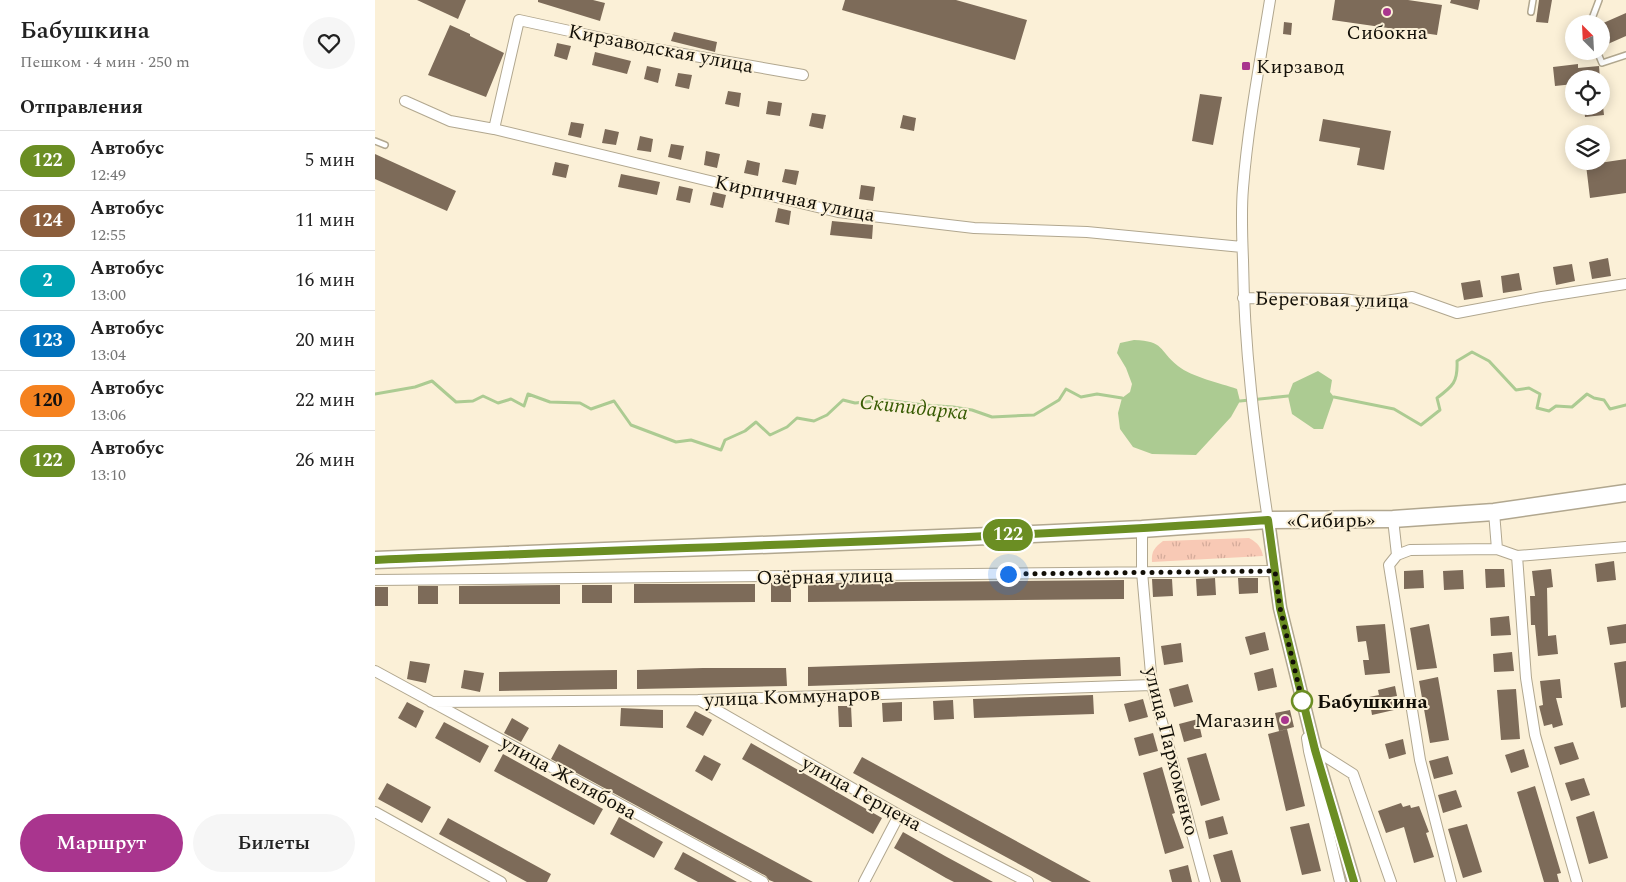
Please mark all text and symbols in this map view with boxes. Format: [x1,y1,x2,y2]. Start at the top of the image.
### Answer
marker: Сибокна [1381,6,1393,18]
text: Бабушкина [20,13,150,49]
north arrow [1565,15,1610,60]
map controls [1565,15,1610,170]
street label: Кирзаводская улица [565,16,756,82]
button: heart [303,17,355,69]
place label: Сибокна [1346,18,1428,48]
text: Пешком · 4 мин · 250 m [20,50,190,74]
place label: Кирзавод [1256,52,1345,82]
marker: Кирзавод [1240,60,1252,72]
button: locate [1565,70,1610,115]
text: Отправления [20,93,143,122]
button: layers [1565,125,1610,170]
text: Автобус [90,134,164,163]
text: 5 мин [305,146,355,175]
text: 122 [32,147,63,174]
text: 12:49 [90,163,126,187]
street label: Кирпичная улица [712,167,878,231]
text: Автобус [90,194,164,223]
text: 11 мин [295,206,355,235]
text: 124 [32,207,63,234]
text: 12:55 [90,223,126,247]
text: Автобус [90,254,164,283]
text: 16 мин [295,266,355,295]
text: 2 [42,267,53,294]
text: 13:00 [90,283,126,307]
street label: Береговая улица [1255,284,1409,316]
text: Автобус [90,314,164,343]
text: 20 мин [295,326,355,355]
text: 123 [32,327,63,354]
text: 13:04 [90,343,126,367]
text: Автобус [90,374,164,403]
text: 22 мин [295,386,355,415]
water label: Скипидарка [858,386,970,430]
text: 120 [32,387,63,414]
text: 13:06 [90,403,126,427]
text: Автобус [90,434,164,463]
text: 26 мин [295,446,355,475]
text: 122 [32,447,63,474]
text: 13:10 [90,463,126,487]
street label: «Сибирь» [1287,505,1376,537]
line badge: 122 [979,519,1037,551]
text: 122 [993,521,1023,548]
street label: Озёрная улица [756,561,894,593]
your location [996,562,1021,587]
street label: улица Пархоменко [1135,663,1207,839]
street label: улица Коммунаров [703,679,880,715]
place label: Бабушкина [1317,687,1428,717]
marker: Бабушкина [1291,690,1313,712]
place label: Магазин [1194,706,1275,736]
marker: Магазин [1279,714,1291,726]
street label: улица Желябова [494,727,642,828]
street label: улица Герцена [795,748,927,839]
button: Маршрут [20,814,183,872]
button: Билеты [193,814,355,872]

